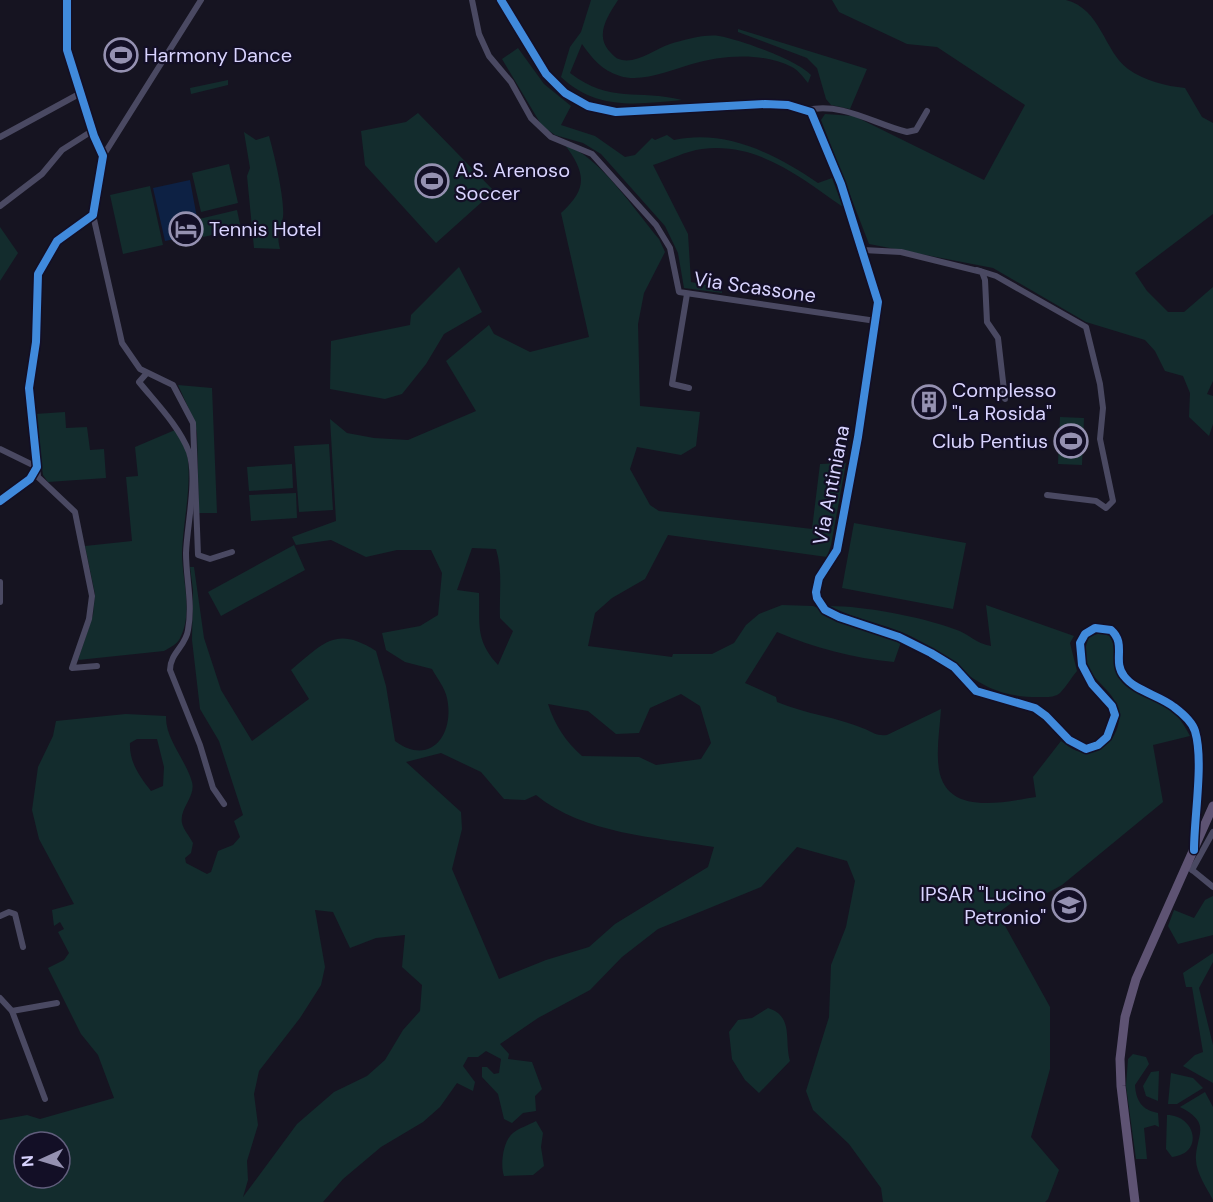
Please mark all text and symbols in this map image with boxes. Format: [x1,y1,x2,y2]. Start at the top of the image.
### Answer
sports icon: Harmony Dance [103,37,139,73]
place label: Harmony Dance [144,42,292,68]
place label: A.S. Arenoso Soccer [455,157,570,206]
sports icon: A.S. Arenoso Soccer [414,163,450,199]
hotel icon: Tennis Hotel [168,211,204,247]
place label: Tennis Hotel [209,216,321,242]
street label: Via Scassone [692,266,818,308]
place label: Complesso "La Rosida" [952,377,1056,426]
building icon: Complesso "La Rosida" [911,384,947,420]
street label: Via Antiniana [807,423,855,547]
sports icon: Club Pentius [1053,423,1089,459]
place label: Club Pentius [932,428,1048,454]
place label: IPSAR "Lucino Petronio" [920,881,1046,930]
school or university icon: IPSAR "Lucino Petronio" [1051,887,1087,923]
north arrow [12,1130,72,1190]
text: N [17,1154,38,1168]

